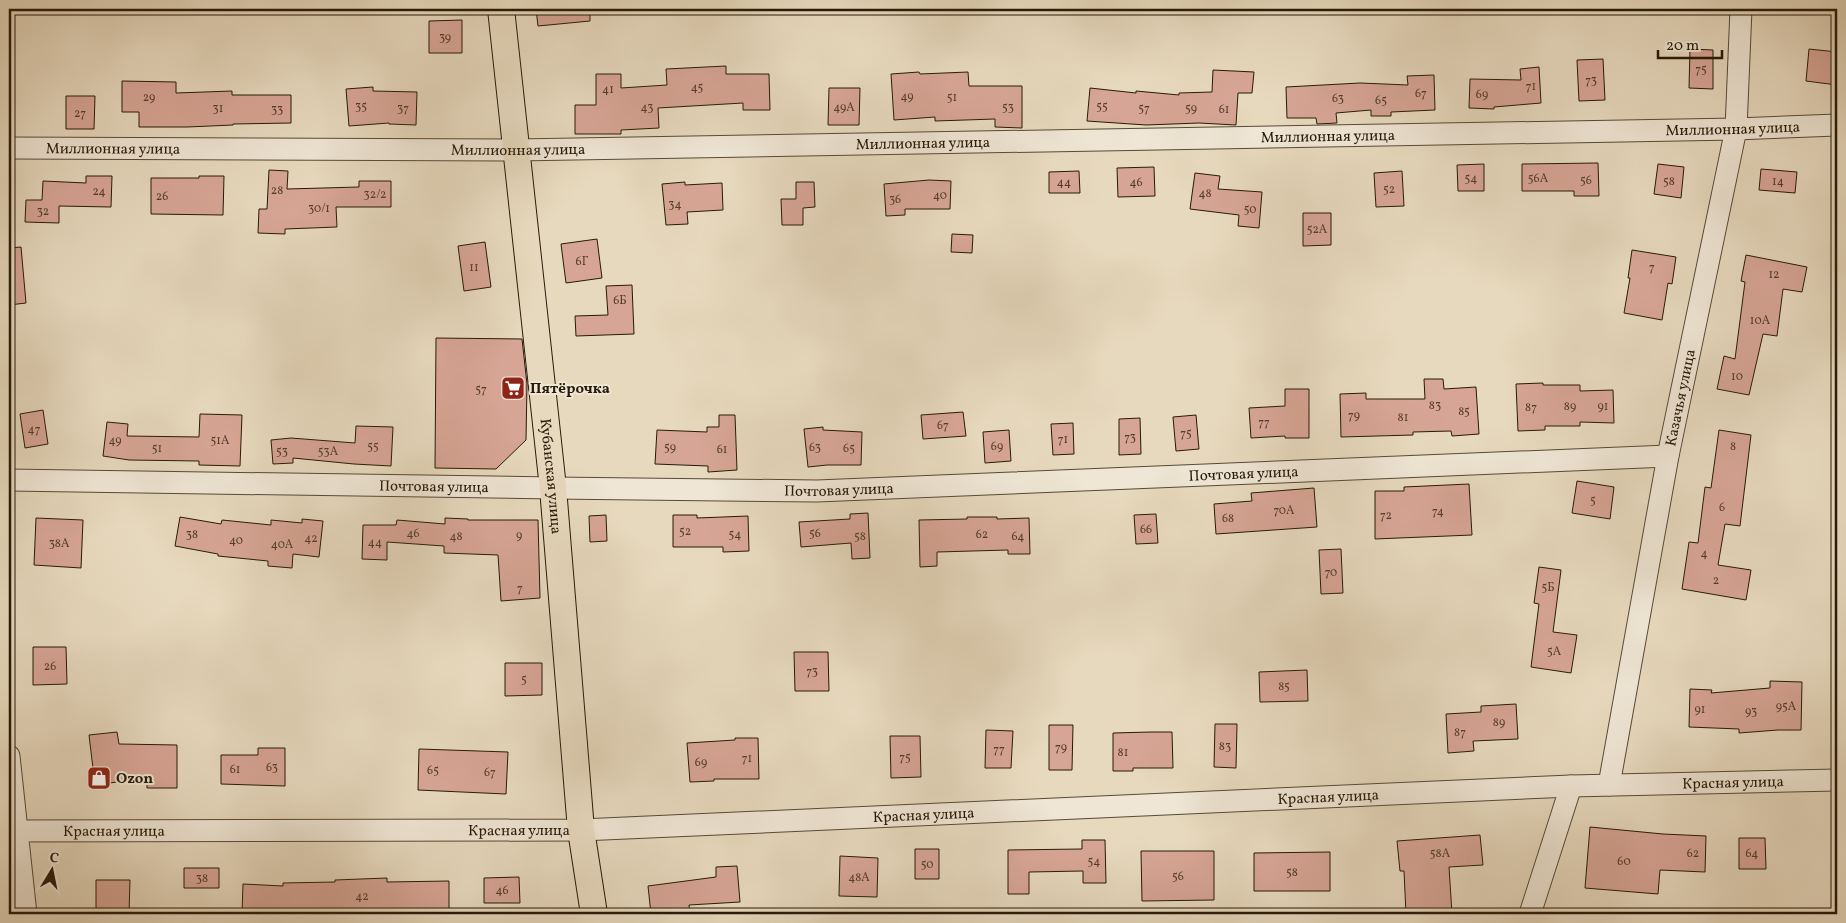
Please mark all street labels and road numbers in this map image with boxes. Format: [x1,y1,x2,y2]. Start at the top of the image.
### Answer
street label: Миллионная улица [1665,117,1801,142]
street label: Миллионная улица [1260,126,1395,149]
street label: Миллионная улица [855,133,990,156]
street label: Миллионная улица [46,139,180,161]
street label: Миллионная улица [451,140,585,162]
street label: Казачья улица [1661,347,1702,448]
street label: Кубанская улица [534,418,566,535]
street label: Почтовая улица [1188,462,1299,488]
street label: Почтовая улица [379,476,489,499]
street label: Почтовая улица [784,479,894,503]
street label: Красная улица [1682,772,1784,795]
street label: Красная улица [1277,786,1380,811]
street label: Красная улица [872,804,975,829]
street label: Красная улица [468,821,570,842]
street label: Красная улица [63,822,165,843]

